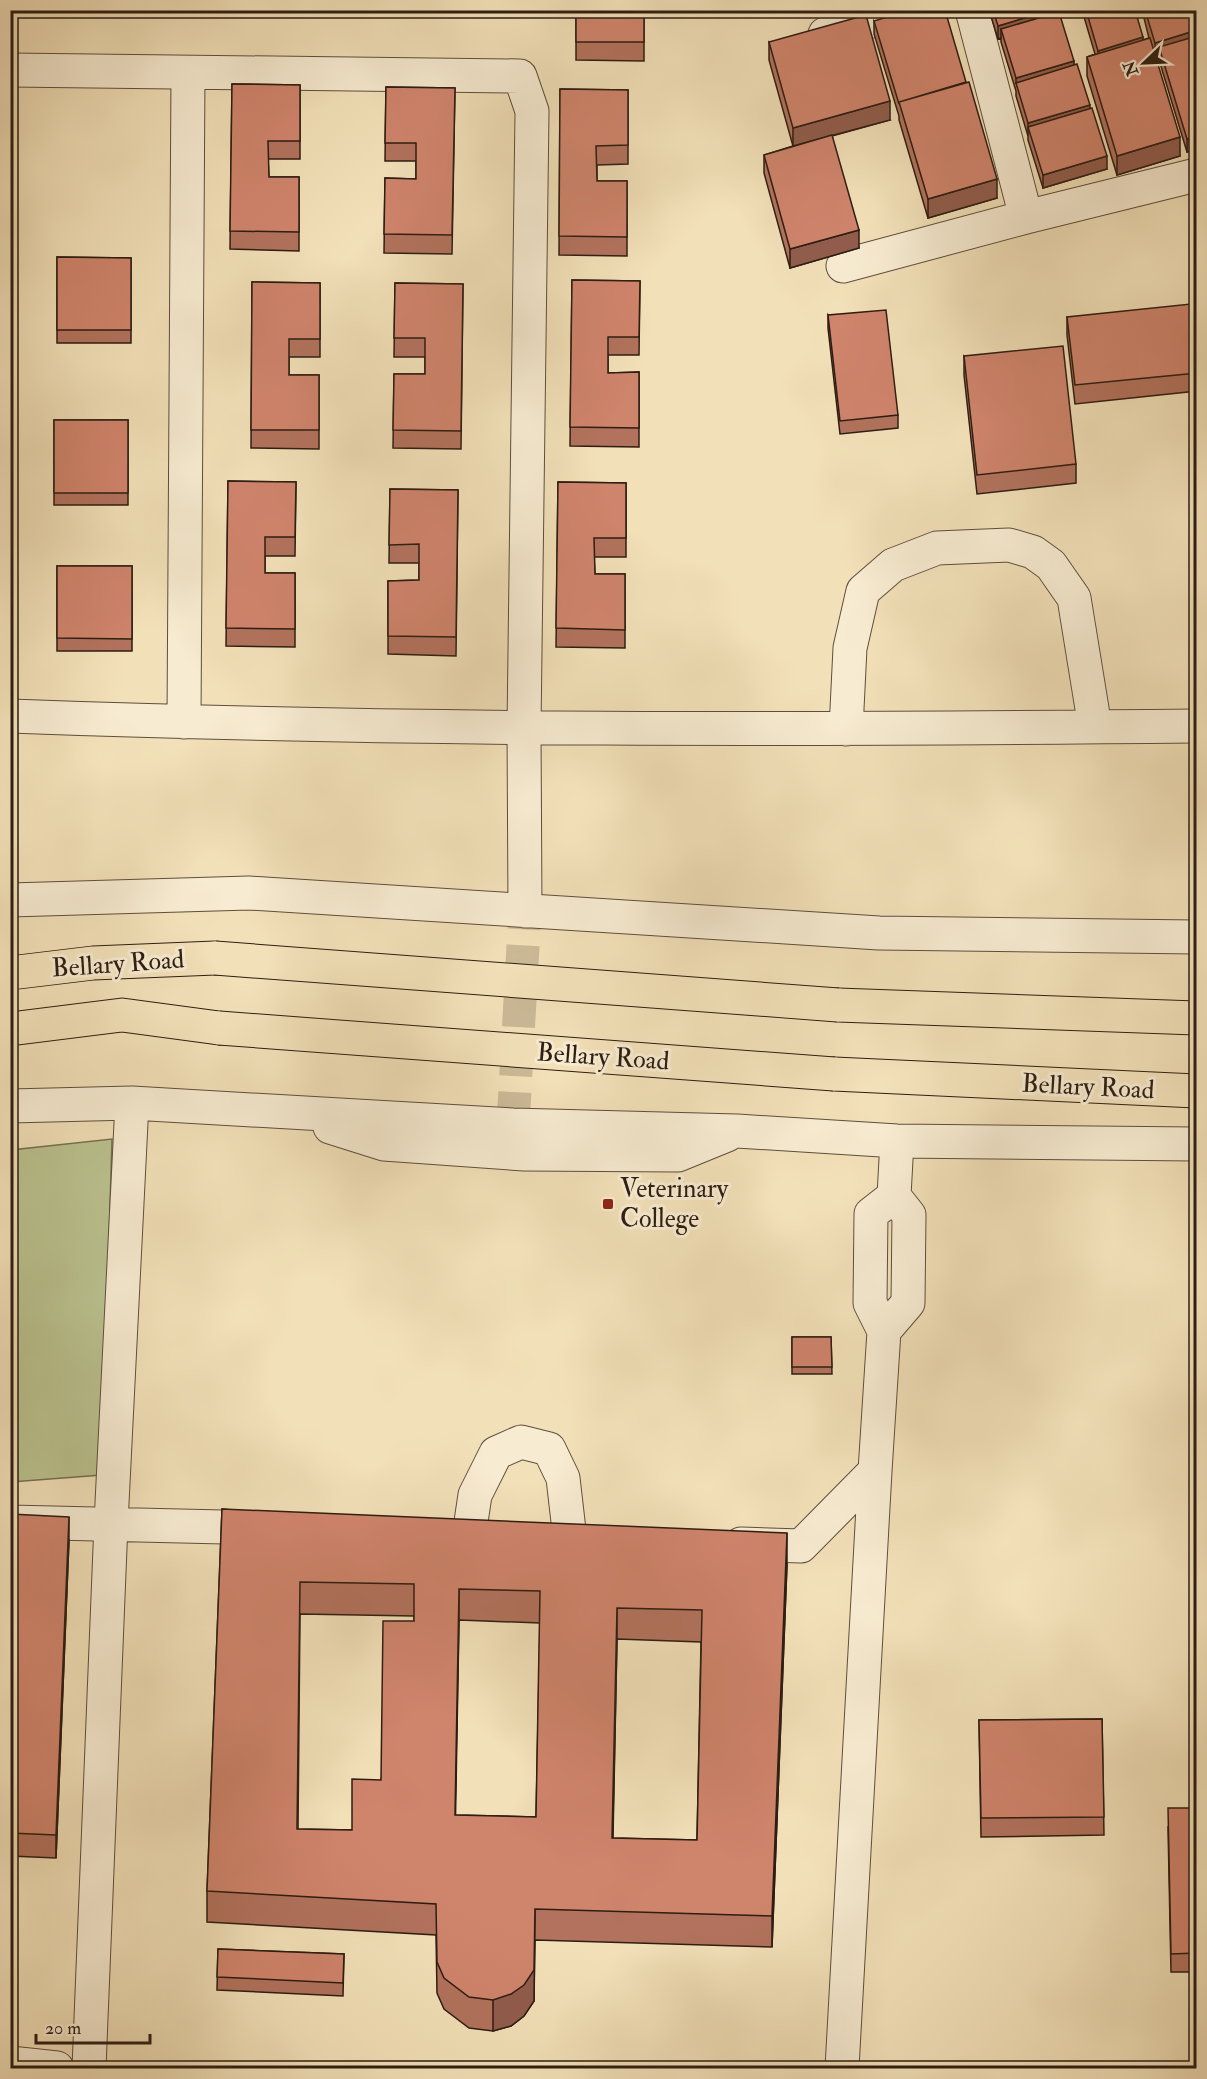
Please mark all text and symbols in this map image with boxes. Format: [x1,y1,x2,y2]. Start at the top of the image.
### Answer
north arrow [1114,33,1174,93]
text: N [1119,57,1144,80]
street label: Bellary Road [51,943,186,985]
street label: Bellary Road [536,1036,671,1078]
street label: Bellary Road [1021,1068,1155,1106]
place label: Veterinary College [620,1173,729,1235]
marker: Veterinary College [601,1197,615,1211]
scale bar [36,2007,150,2045]
text: 20 m [45,2017,81,2040]

